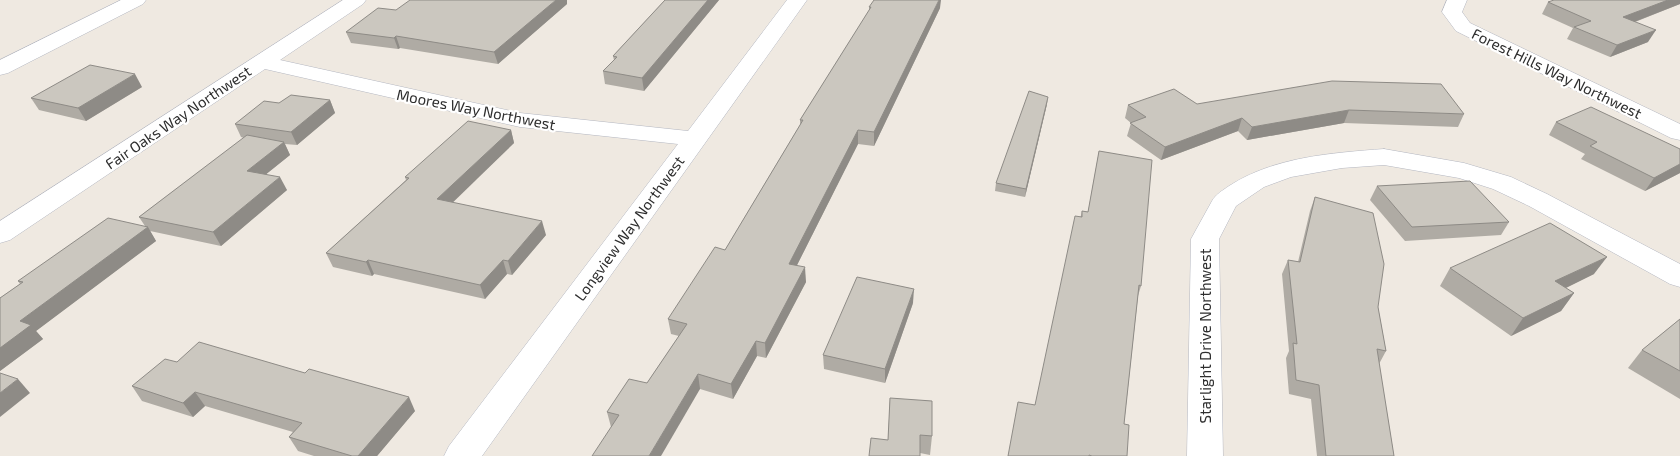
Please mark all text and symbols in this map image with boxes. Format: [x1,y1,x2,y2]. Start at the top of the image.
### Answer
street label: Forest Hills Way Northwest [1469,24,1645,122]
street label: Fair Oaks Way Northwest [102,61,255,173]
street label: Moores Way Northwest [395,85,557,133]
street label: Longview Way Northwest [570,152,688,304]
street label: Starlight Drive Northwest [1196,248,1214,423]

